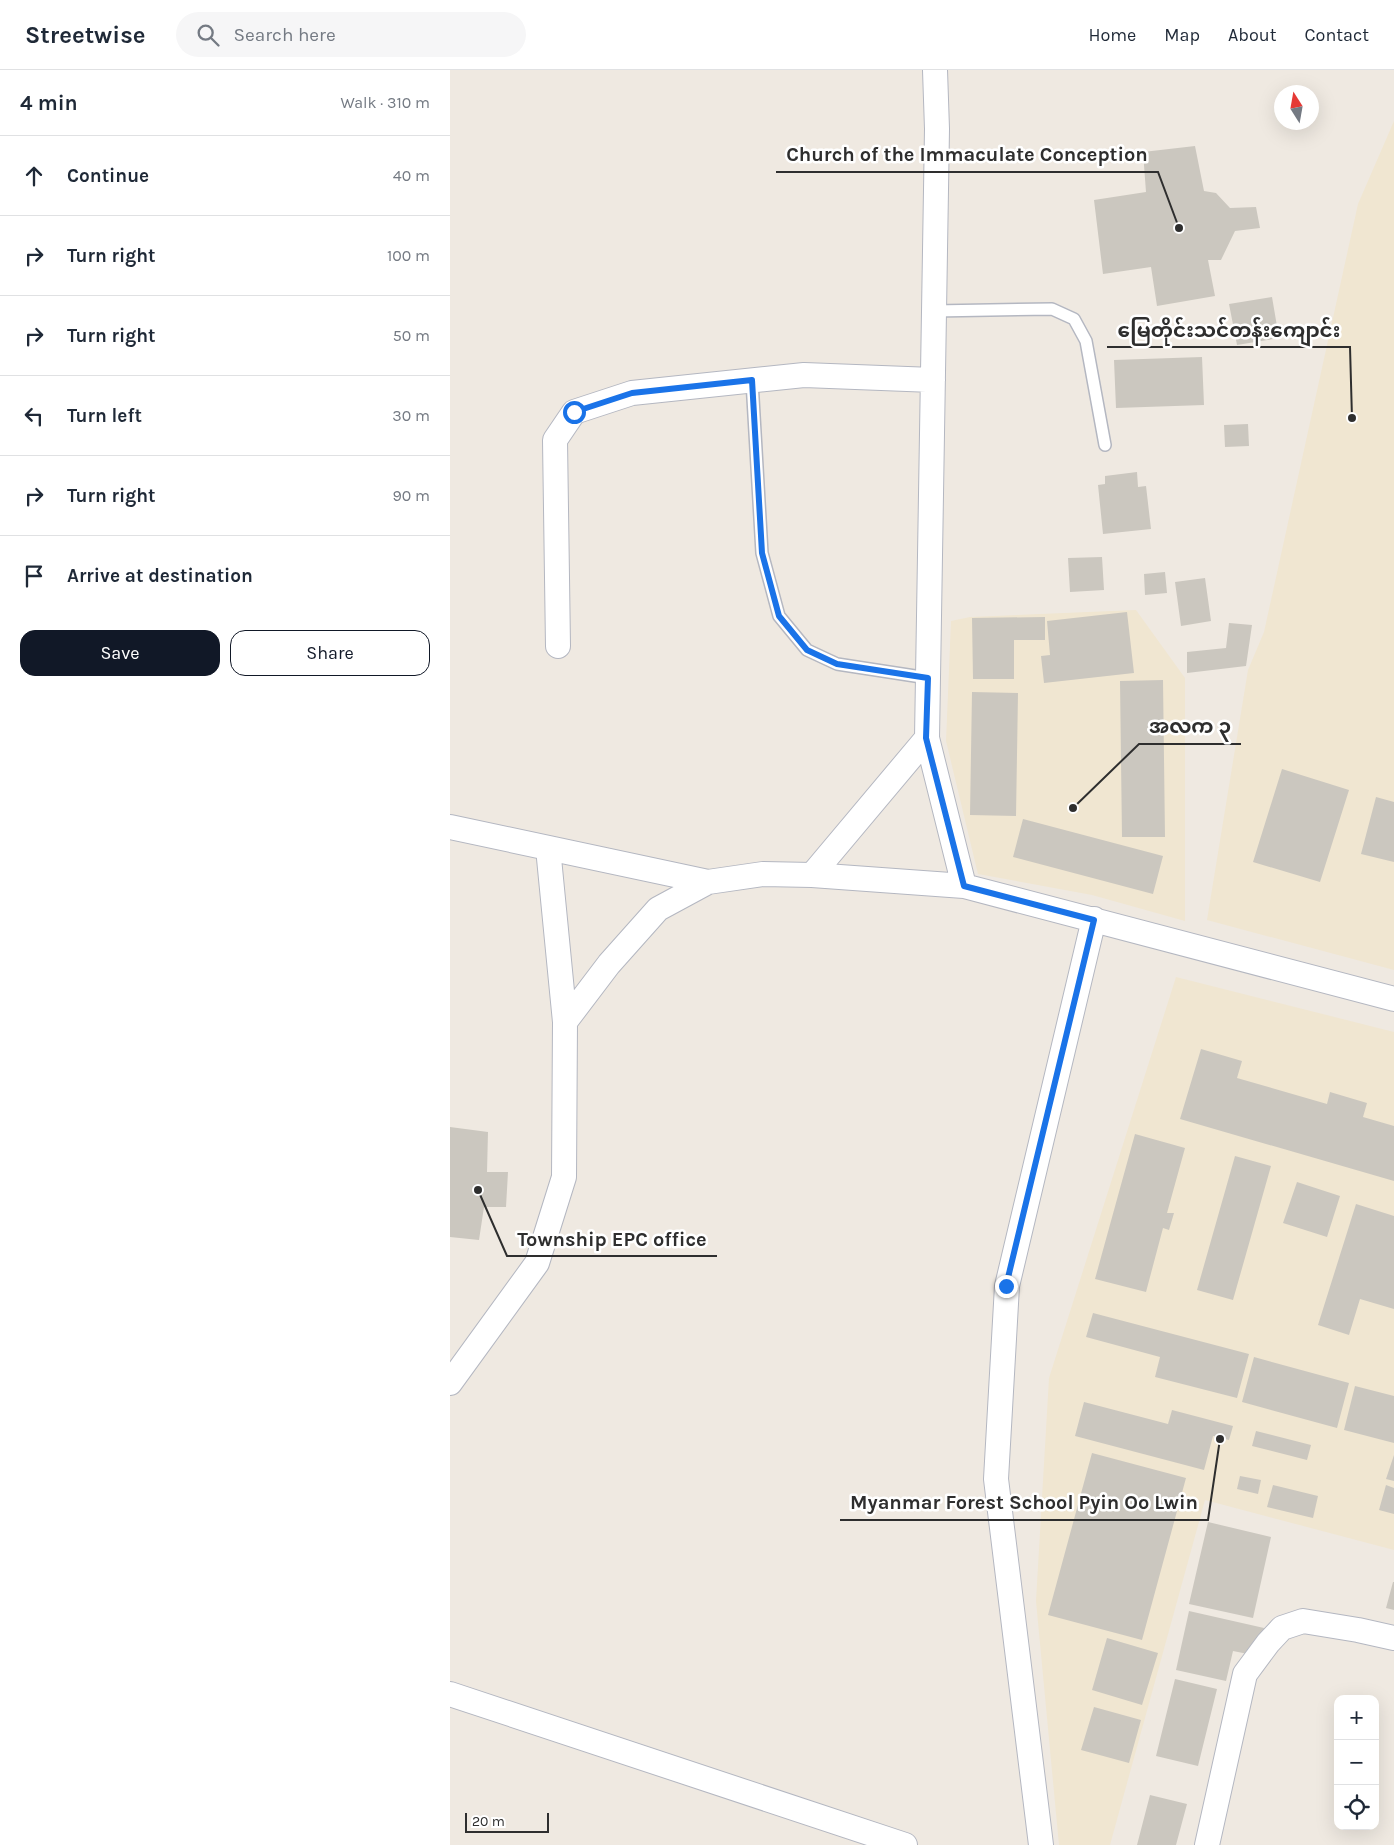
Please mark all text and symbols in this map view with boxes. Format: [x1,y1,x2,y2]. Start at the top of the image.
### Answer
search box [176,12,526,57]
text: Streetwise [25,21,146,49]
icon: search [194,21,222,49]
text: Search here [234,24,336,46]
text: Home [1088,24,1136,46]
text: Map [1164,24,1200,46]
text: About [1228,24,1277,46]
text: Contact [1305,24,1369,46]
north arrow [1274,85,1319,130]
text: 4 min [20,91,78,115]
text: Walk · 310 m [340,93,430,112]
callout: Church of the Immaculate Conception [776,137,1158,172]
text: Church of the Immaculate Conception [786,143,1148,166]
icon: ahead [20,162,48,190]
text: Continue [67,165,149,187]
text: 40 m [393,166,430,185]
icon: right [20,242,48,270]
text: Turn right [67,245,156,267]
text: 100 m [387,246,430,265]
callout: မြေတိုင်းသင်တန်းကျောင်း [1107,312,1350,347]
text: မြေတိုင်းသင်တန်းကျောင်း [1118,317,1340,347]
icon: right [20,322,48,350]
text: Turn right [67,325,156,347]
text: 50 m [393,326,430,345]
route start [563,401,586,424]
icon: left [20,402,48,430]
text: Turn left [67,405,142,427]
text: 30 m [392,406,430,425]
icon: right [20,482,48,510]
text: Turn right [67,485,156,507]
text: 90 m [392,486,430,505]
icon: arrive [20,562,48,590]
text: Arrive at destination [67,565,253,587]
button: Save [20,630,220,676]
button: Share [230,630,430,676]
callout: အလက ၃ [1139,709,1241,744]
text: အလက ၃ [1149,715,1231,742]
callout: Township EPC office [507,1221,717,1256]
text: Township EPC office [517,1228,707,1251]
route end [995,1275,1018,1298]
callout: Myanmar Forest School Pyin Oo Lwin [840,1485,1208,1520]
text: Myanmar Forest School Pyin Oo Lwin [850,1491,1198,1514]
map controls [1334,1695,1379,1830]
button: + [1334,1695,1379,1740]
button: − [1334,1740,1379,1785]
button: locate [1334,1785,1379,1830]
scale bar [465,1810,549,1833]
text: 20 m [472,1813,505,1830]

